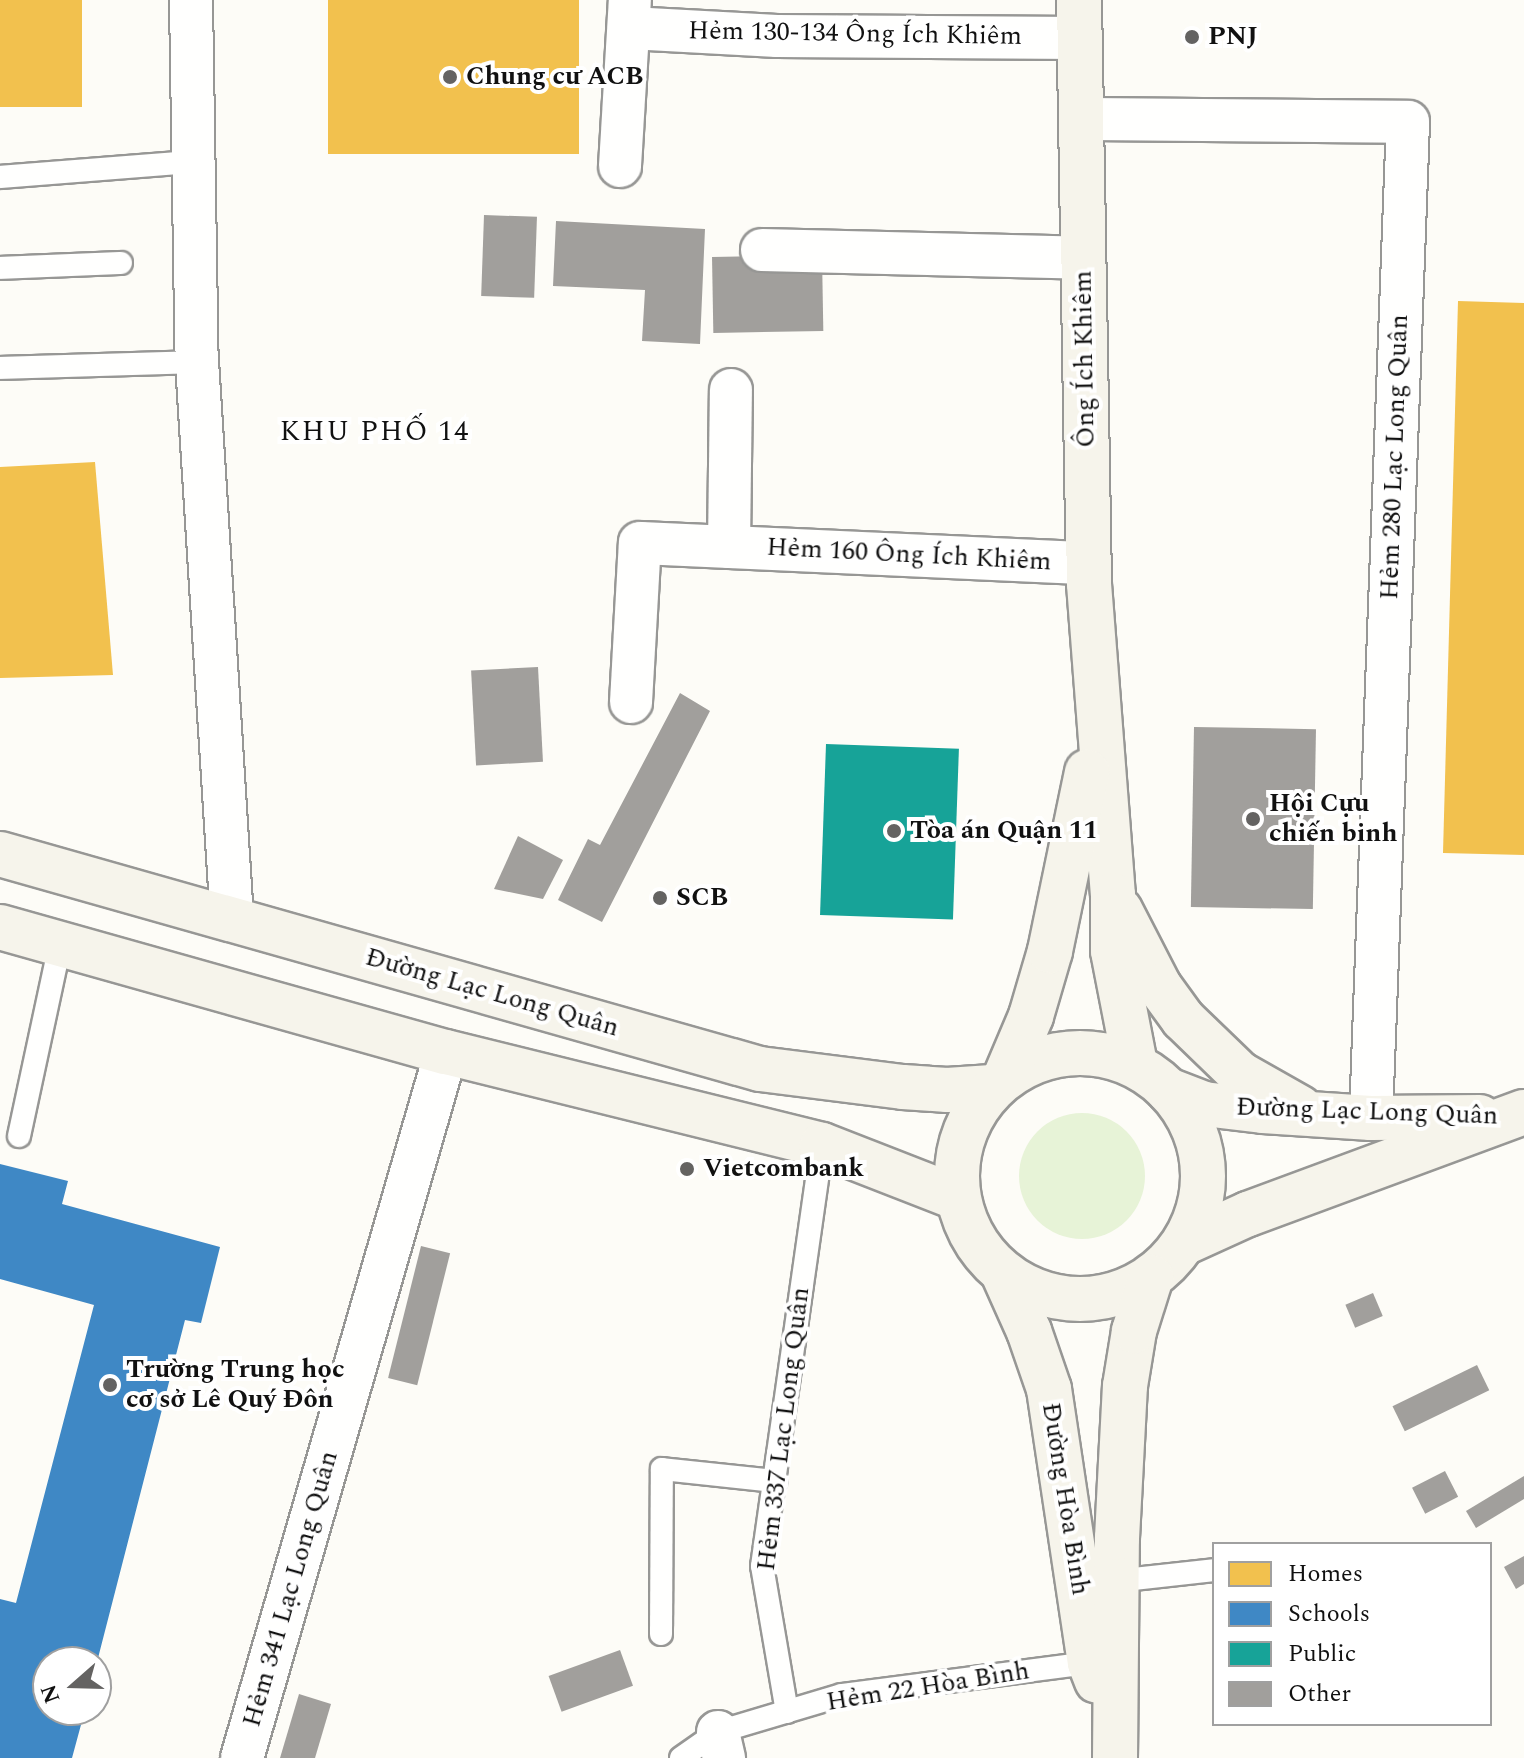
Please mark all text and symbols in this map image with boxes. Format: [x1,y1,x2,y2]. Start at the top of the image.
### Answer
street label: Hẻm 130-134 Ông Ích Khiêm [688,15,1022,53]
place label: PNJ [1208,21,1258,53]
marker: PNJ [1183,28,1201,46]
place label: Chung cư ACB [466,61,643,93]
marker: Chung cư ACB [441,68,459,86]
street label: Ông Ích Khiêm [1068,270,1102,448]
street label: Hẻm 280 Lạc Long Quân [1374,314,1416,600]
district label: KHU PHỐ 14 [280,415,470,449]
street label: Hẻm 160 Ông Ích Khiêm [766,532,1052,578]
place label: Hội Cựu chiến binh [1269,788,1397,850]
marker: Hội Cựu chiến binh [1244,810,1262,828]
place label: Tòa án Quận 11 [910,815,1098,847]
marker: Tòa án Quận 11 [885,822,903,840]
place label: SCB [676,882,728,914]
marker: SCB [651,889,669,907]
street label: Đường Lạc Long Quân [362,942,622,1044]
street label: Đường Lạc Long Quân [1235,1092,1499,1132]
place label: Vietcombank [703,1153,864,1185]
marker: Vietcombank [678,1160,696,1178]
street label: Hẻm 337 Lạc Long Quân [751,1285,817,1573]
place label: Trường Trung học cơ sở Lê Quý Đôn [126,1354,345,1416]
marker: Trường Trung học cơ sở Lê Quý Đôn [101,1376,119,1394]
street label: Đường Hòa Bình [1034,1401,1096,1597]
street label: Hẻm 341 Lạc Long Quân [237,1447,345,1731]
legend [1212,1542,1492,1726]
text: Homes [1288,1556,1363,1592]
text: Schools [1288,1596,1370,1632]
text: Public [1288,1636,1356,1672]
north arrow [32,1646,112,1726]
street label: Hẻm 22 Hòa Bình [824,1656,1032,1718]
text: Other [1288,1676,1351,1712]
text: N [32,1680,69,1708]

